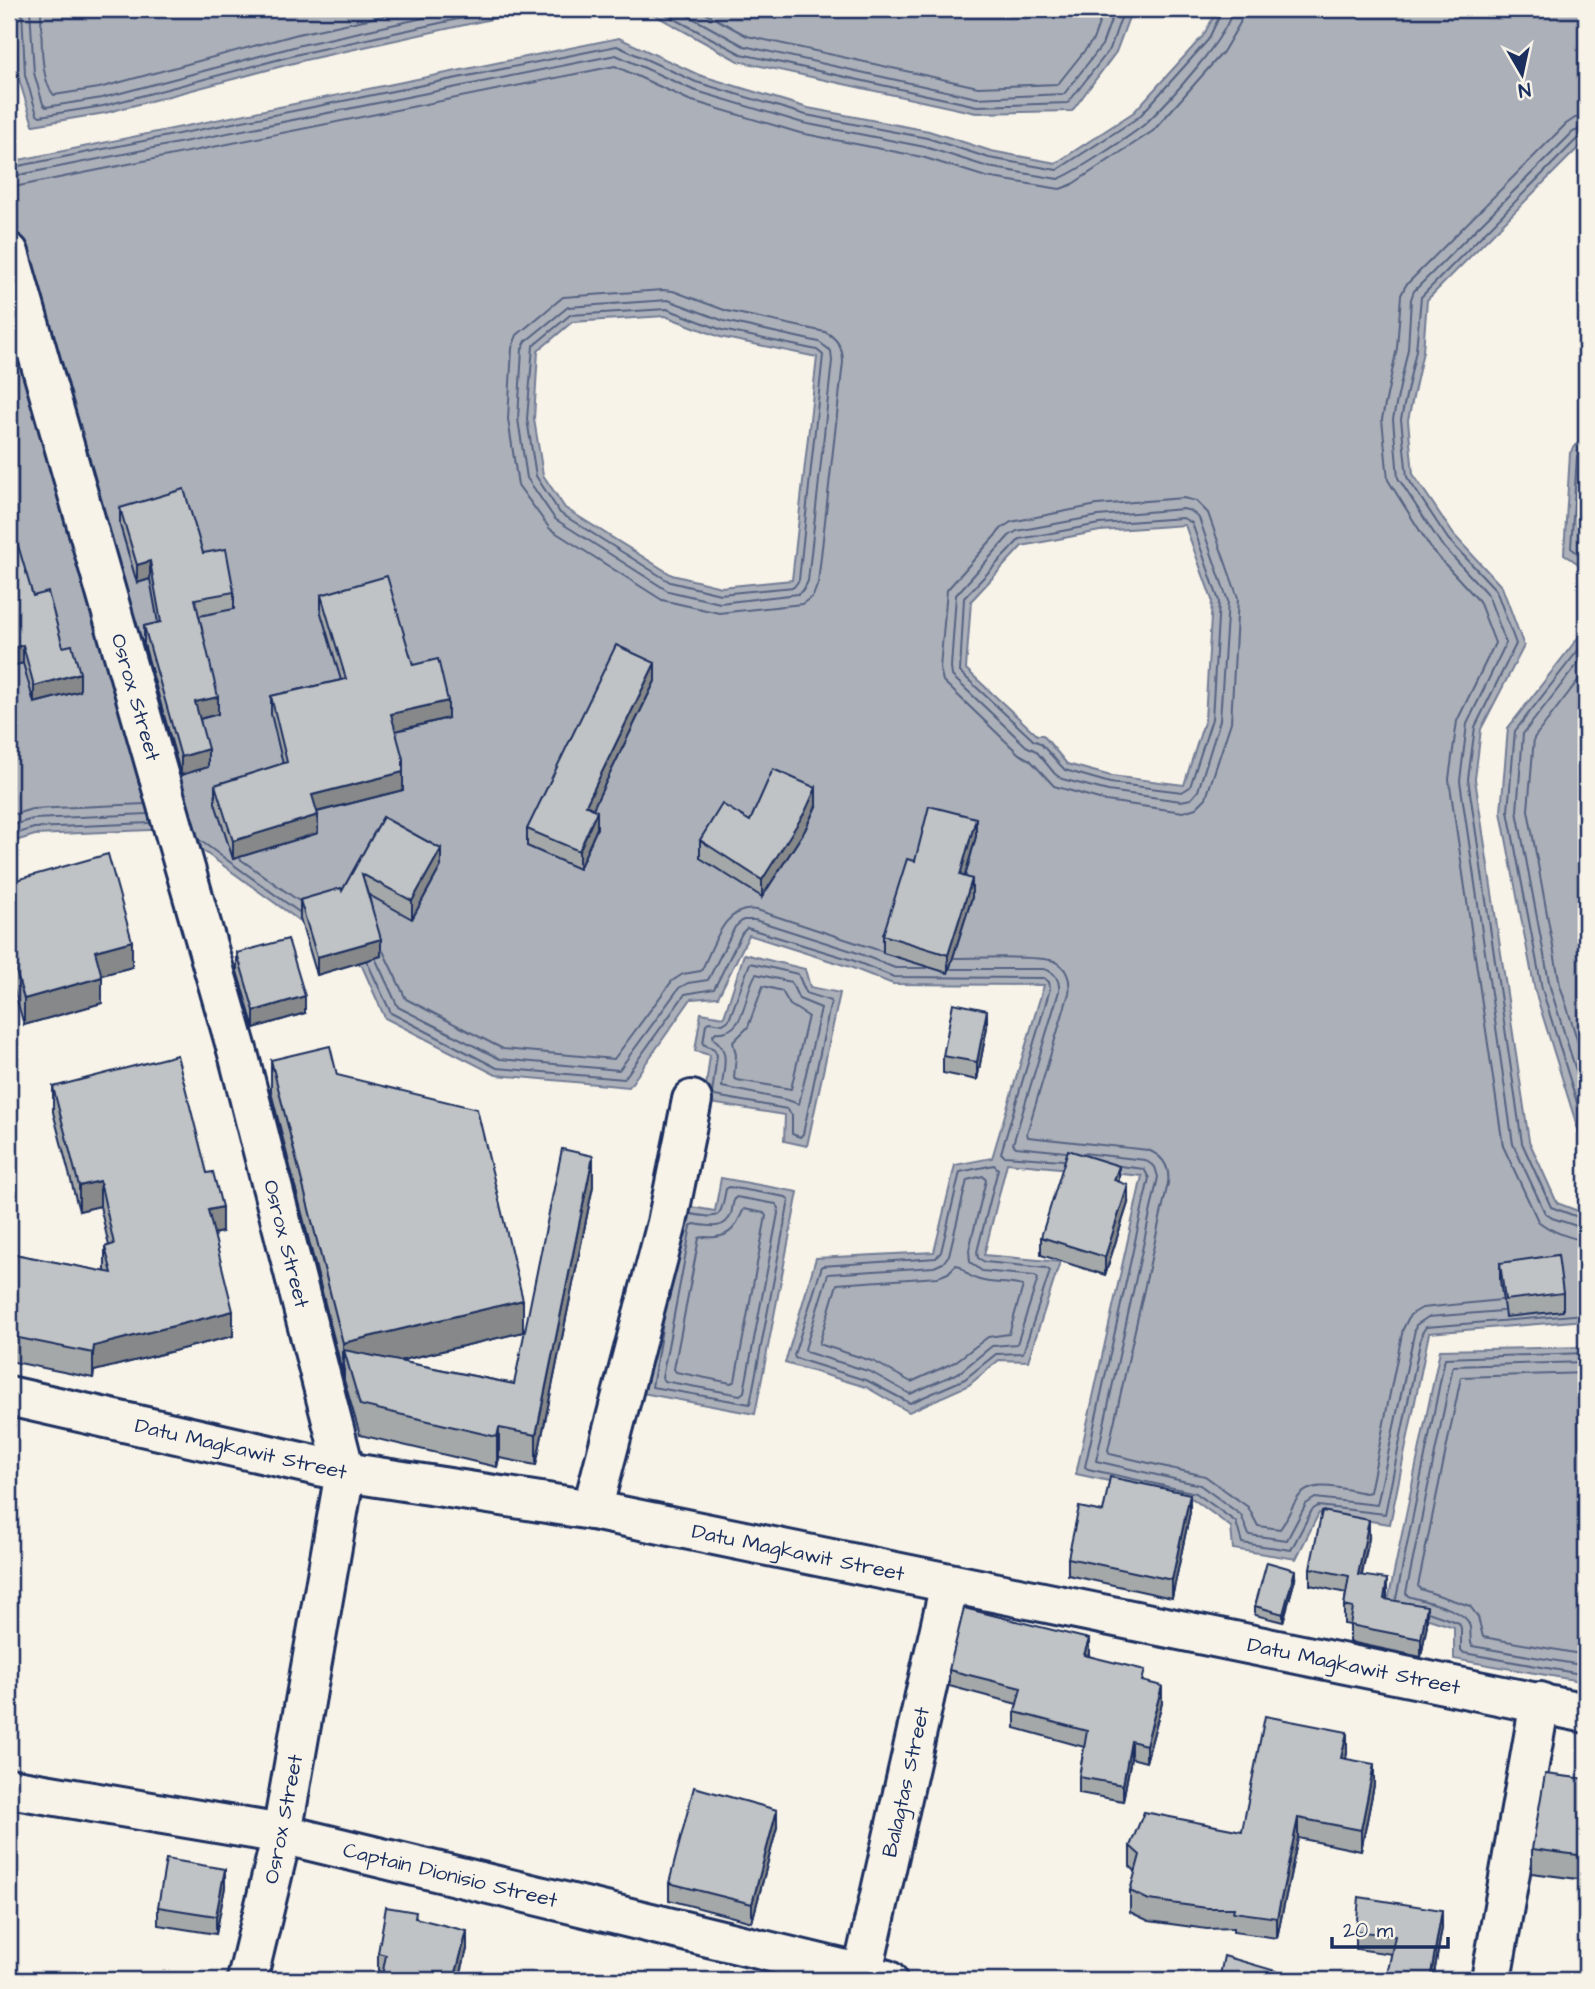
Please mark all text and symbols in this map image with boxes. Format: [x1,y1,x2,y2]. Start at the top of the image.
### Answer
north arrow [1486,38,1556,108]
text: N [1516,75,1532,104]
street label: Osrox Street [104,630,168,765]
street label: Osrox Street [256,1177,317,1312]
street label: Datu Magkawit Street [132,1411,350,1487]
street label: Datu Magkawit Street [689,1517,908,1589]
street label: Datu Magkawit Street [1245,1630,1463,1702]
street label: Balagtas Street [875,1704,937,1860]
street label: Osrox Street [257,1751,310,1886]
street label: Captain Dionisio Street [340,1835,561,1915]
scale bar [1332,1905,1448,1949]
text: 20 m [1343,1916,1394,1945]

